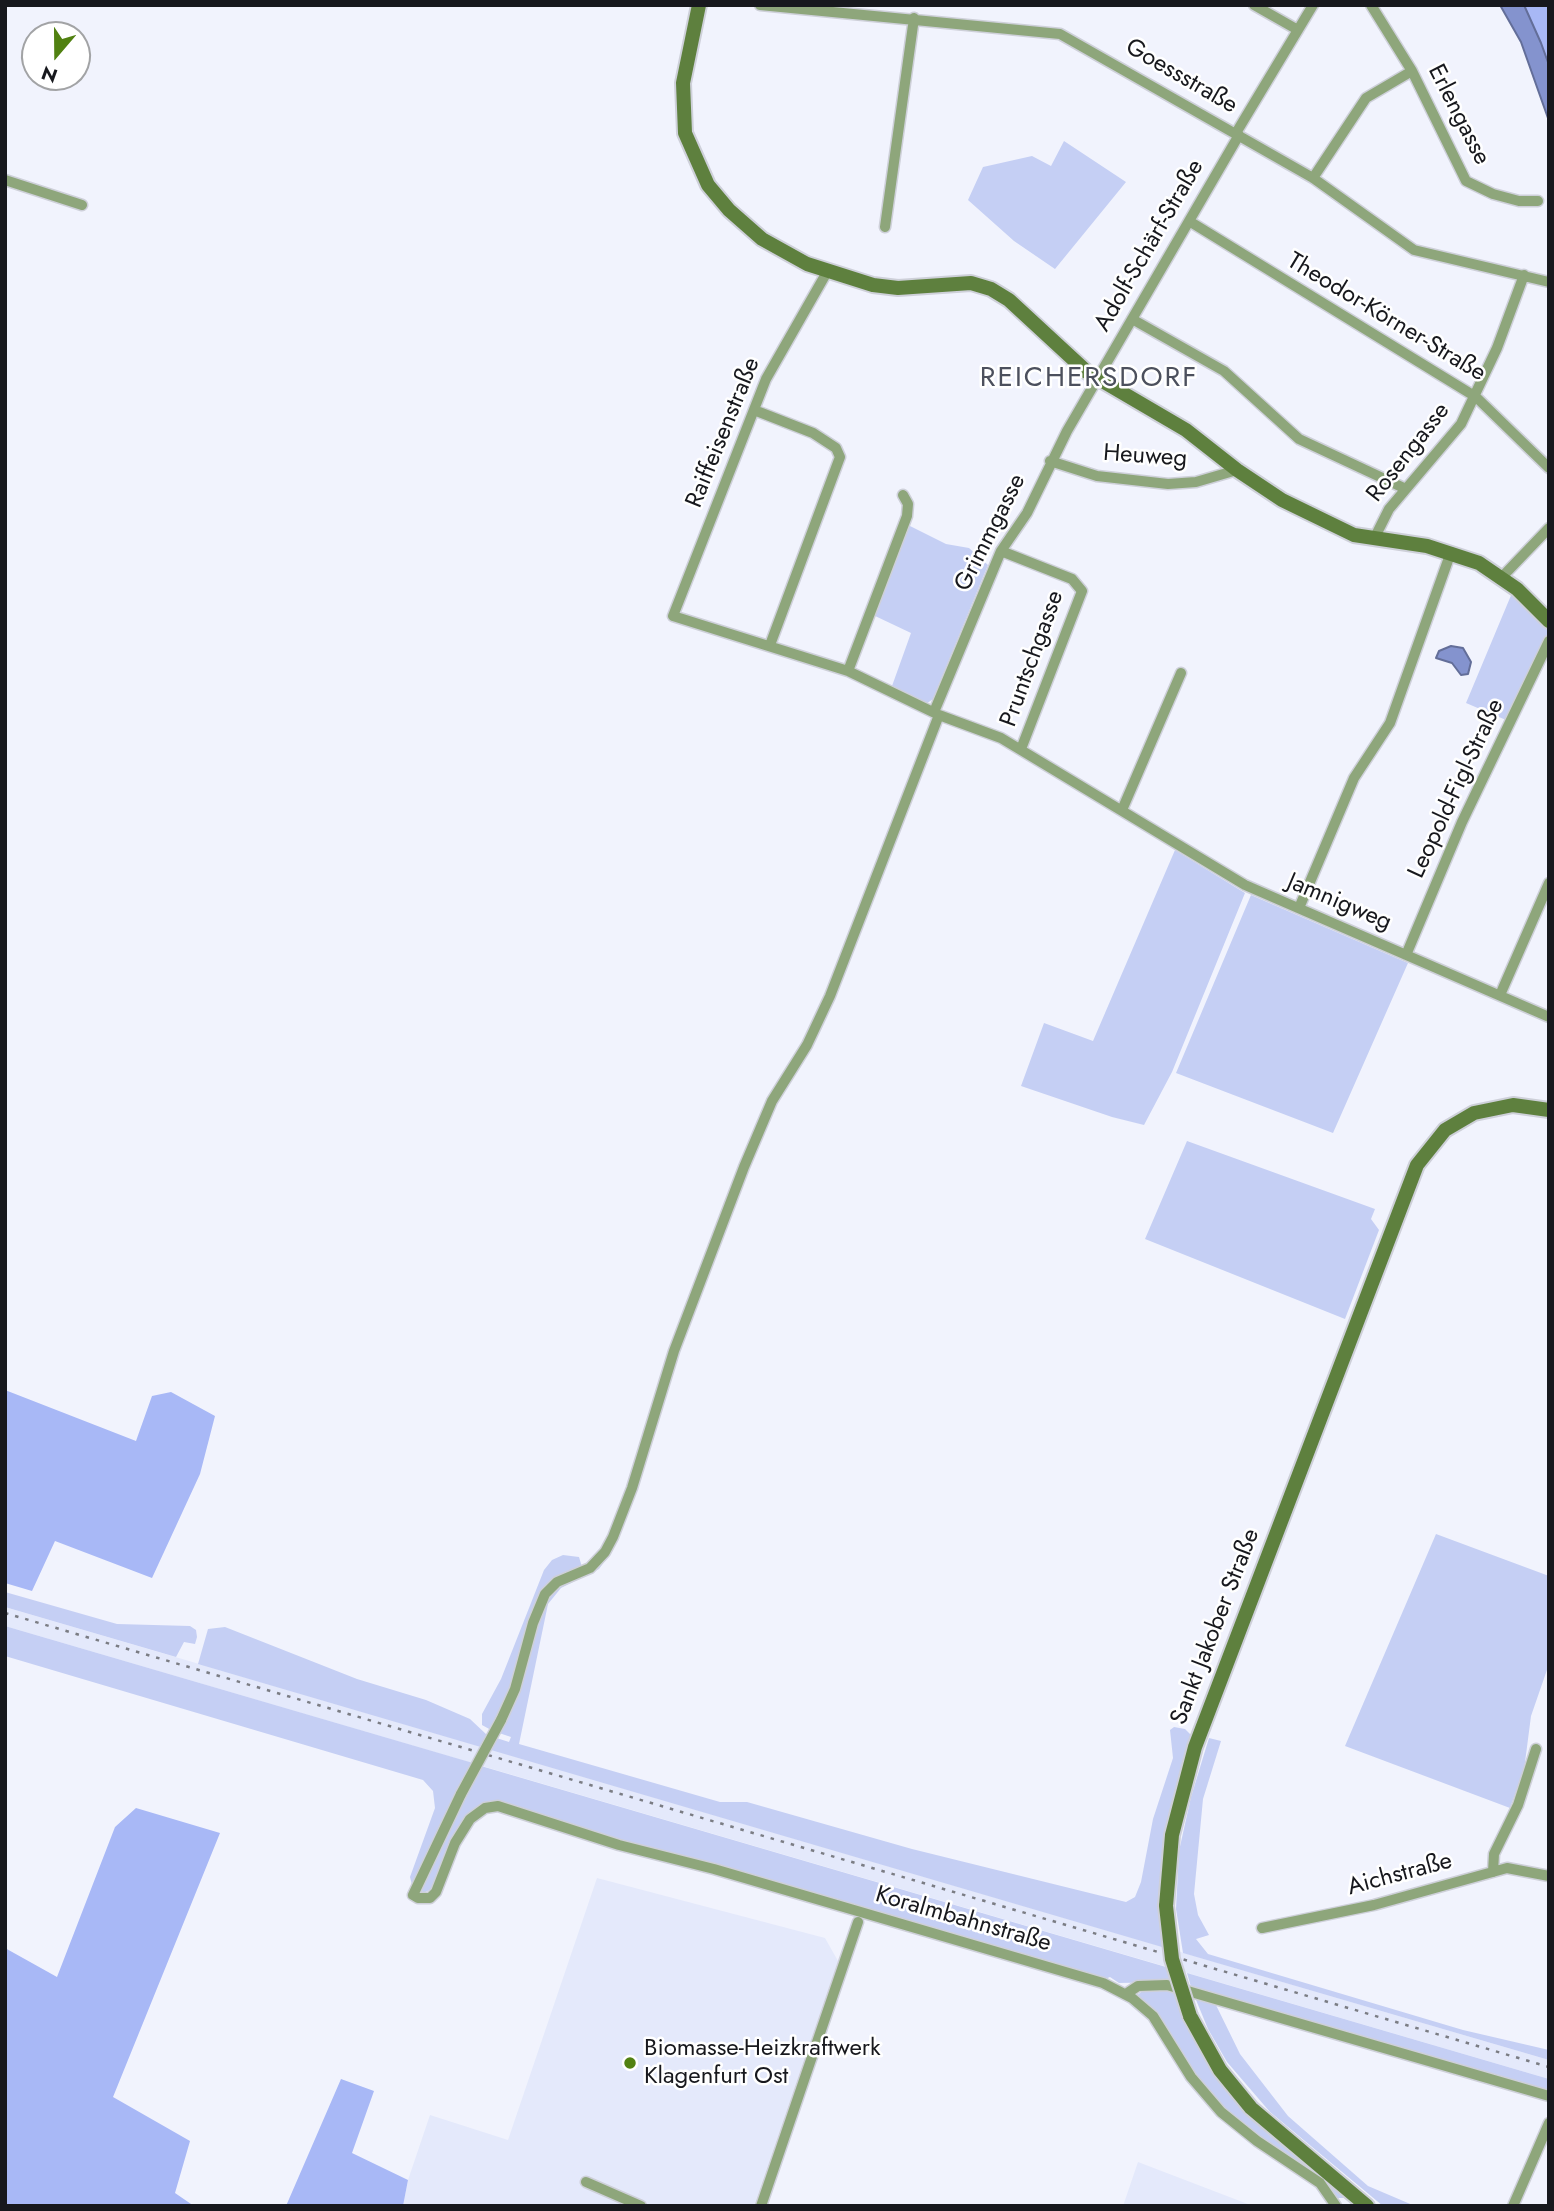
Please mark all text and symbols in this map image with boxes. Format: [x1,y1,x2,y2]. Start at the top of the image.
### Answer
north arrow [21,21,91,91]
street label: Goessstraße [1120,33,1242,121]
text: N [38,59,61,90]
street label: Erlengasse [1420,60,1496,170]
street label: Adolf-Schärf-Straße [1089,155,1211,337]
street label: Theodor-Körner-Straße [1282,247,1490,389]
street label: Raiffeisenstraße [681,354,767,512]
district label: REICHERSDORF [981,362,1197,396]
street label: Rosengasse [1361,398,1457,508]
street label: Heuweg [1102,440,1188,474]
street label: Grimmgasse [949,470,1033,596]
street label: Pruntschgasse [995,587,1071,731]
street label: Leopold-Figl-Straße [1403,695,1511,883]
street label: Jamnigweg [1282,868,1396,938]
street label: Sankt Jakober Straße [1165,1525,1267,1729]
street label: Aichstraße [1344,1847,1456,1903]
street label: Koralmbahnstraße [872,1881,1054,1959]
place label: Biomasse-Heizkraftwerk Klagenfurt Ost [644,2035,881,2091]
marker: Biomasse-Heizkraftwerk Klagenfurt Ost [622,2055,638,2071]

